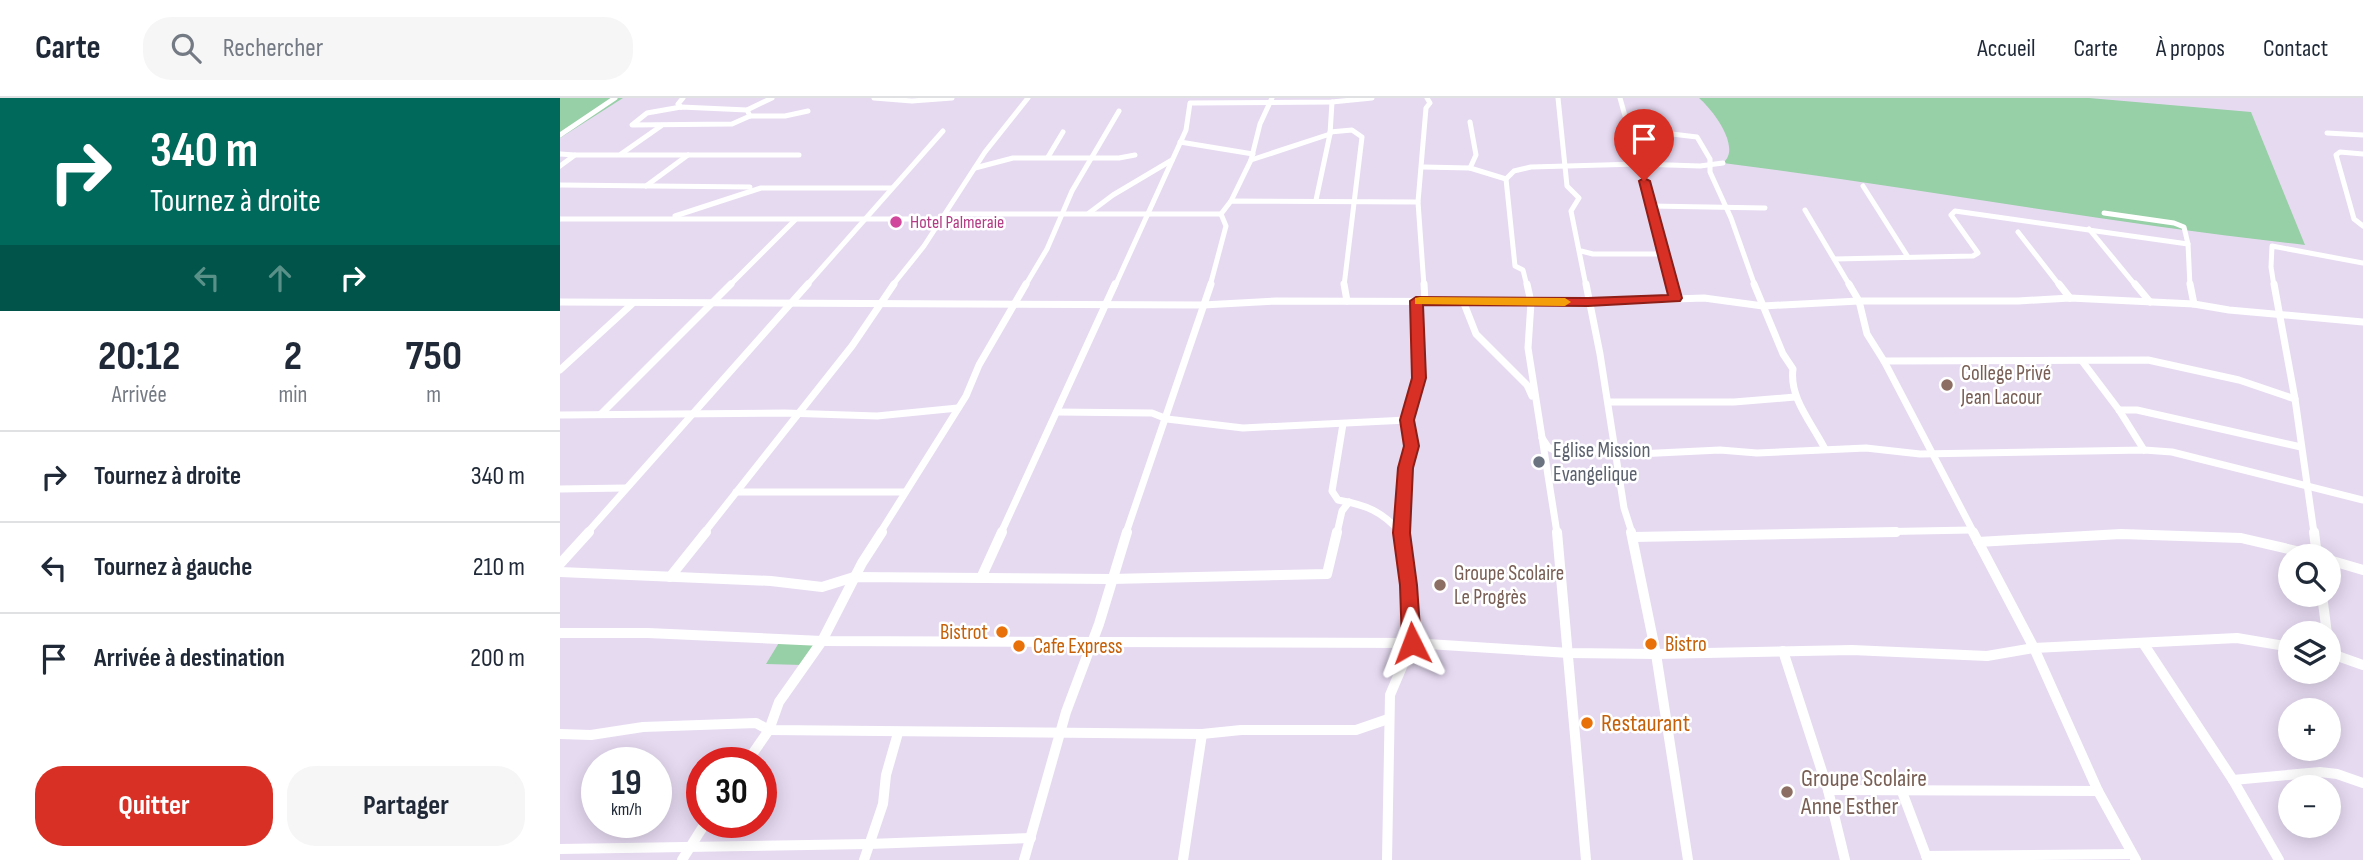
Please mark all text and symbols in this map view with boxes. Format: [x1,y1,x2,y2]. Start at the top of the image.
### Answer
search box [143,17,633,80]
text: Carte [35,28,101,68]
icon: search [167,29,205,67]
text: Rechercher [223,33,323,64]
text: Accueil [1977,34,2036,63]
text: Carte [2074,34,2118,63]
text: À propos [2156,34,2225,63]
text: Contact [2263,34,2328,63]
pin [1614,109,1674,181]
icon: arrive [1625,120,1663,158]
text: 340 m [150,122,258,181]
icon: right [35,126,126,217]
text: Tournez à droite [150,182,321,221]
place label: Hotel Palmeraie [910,212,1004,233]
marker: Hotel Palmeraie [888,214,904,230]
icon: left [188,259,226,297]
icon: ahead [261,259,299,297]
icon: right [334,259,372,297]
text: 20:12 [98,331,181,382]
text: 2 [284,331,302,382]
text: 750 [405,331,462,382]
place label: College Privé Jean Lacour [1960,361,2051,410]
marker: College Privé Jean Lacour [1939,377,1955,393]
text: Arrivée [112,381,167,409]
text: min [278,381,307,409]
text: m [426,381,441,409]
place label: Eglise Mission Evangelique [1553,438,1650,487]
marker: Eglise Mission Evangelique [1531,454,1547,470]
icon: right [35,458,73,496]
text: Tournez à droite [94,461,241,492]
text: 340 m [471,461,525,492]
map controls [2278,544,2341,838]
button: search [2278,544,2341,607]
icon: left [35,549,73,587]
text: Tournez à gauche [94,552,252,583]
text: 210 m [473,552,525,583]
place label: Groupe Scolaire Le Progrès [1454,561,1564,610]
marker: Groupe Scolaire Le Progrès [1432,577,1448,593]
position arrow [1375,606,1449,680]
place label: Bistrot [940,620,988,645]
button: layers [2278,621,2341,684]
marker: Bistrot [994,624,1010,640]
place label: Bistro [1665,632,1707,657]
place label: Cafe Express [1033,634,1123,659]
marker: Bistro [1643,636,1659,652]
marker: Cafe Express [1011,638,1027,654]
icon: arrive [35,640,73,678]
text: Arrivée à destination [94,643,285,674]
text: 200 m [470,643,525,674]
button: + [2278,698,2341,761]
place label: Restaurant [1601,709,1690,738]
marker: Restaurant [1579,715,1595,731]
speed limit sign: 30 [686,747,777,838]
text: 19 [611,762,642,805]
place label: Groupe Scolaire Anne Esther [1800,764,1927,821]
button: Quitter [35,766,273,846]
button: Partager [287,766,525,846]
button: − [2278,775,2341,838]
marker: Groupe Scolaire Anne Esther [1779,784,1795,800]
text: km/h [611,799,642,820]

